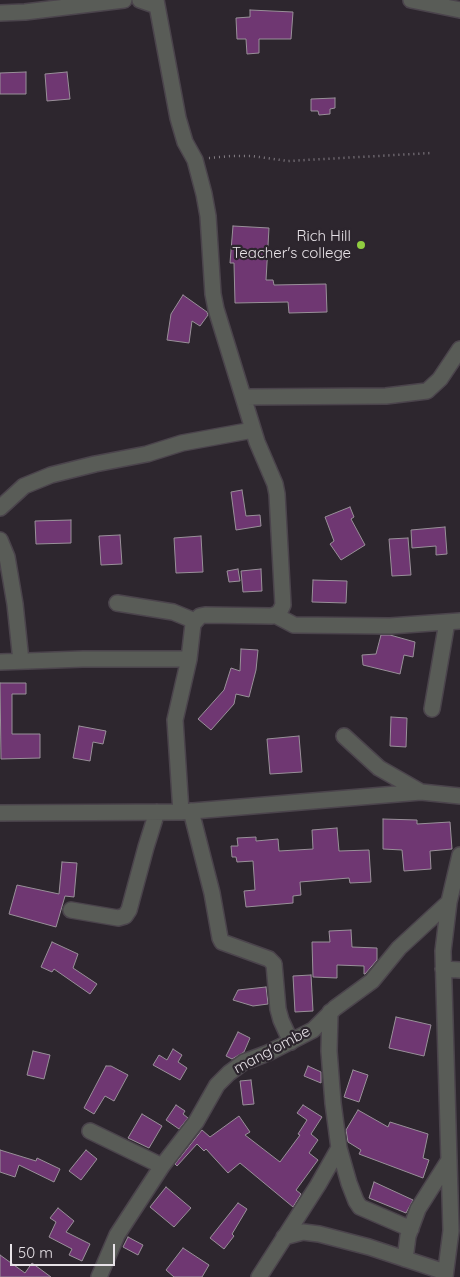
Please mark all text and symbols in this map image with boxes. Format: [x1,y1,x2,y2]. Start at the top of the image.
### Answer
place label: Rich Hill Teacher's college [232,227,351,262]
marker: Rich Hill Teacher's college [355,239,367,251]
street label: mang'ombe [231,1022,313,1078]
scale bar [12,1234,118,1266]
text: 50 m [18,1243,53,1262]

